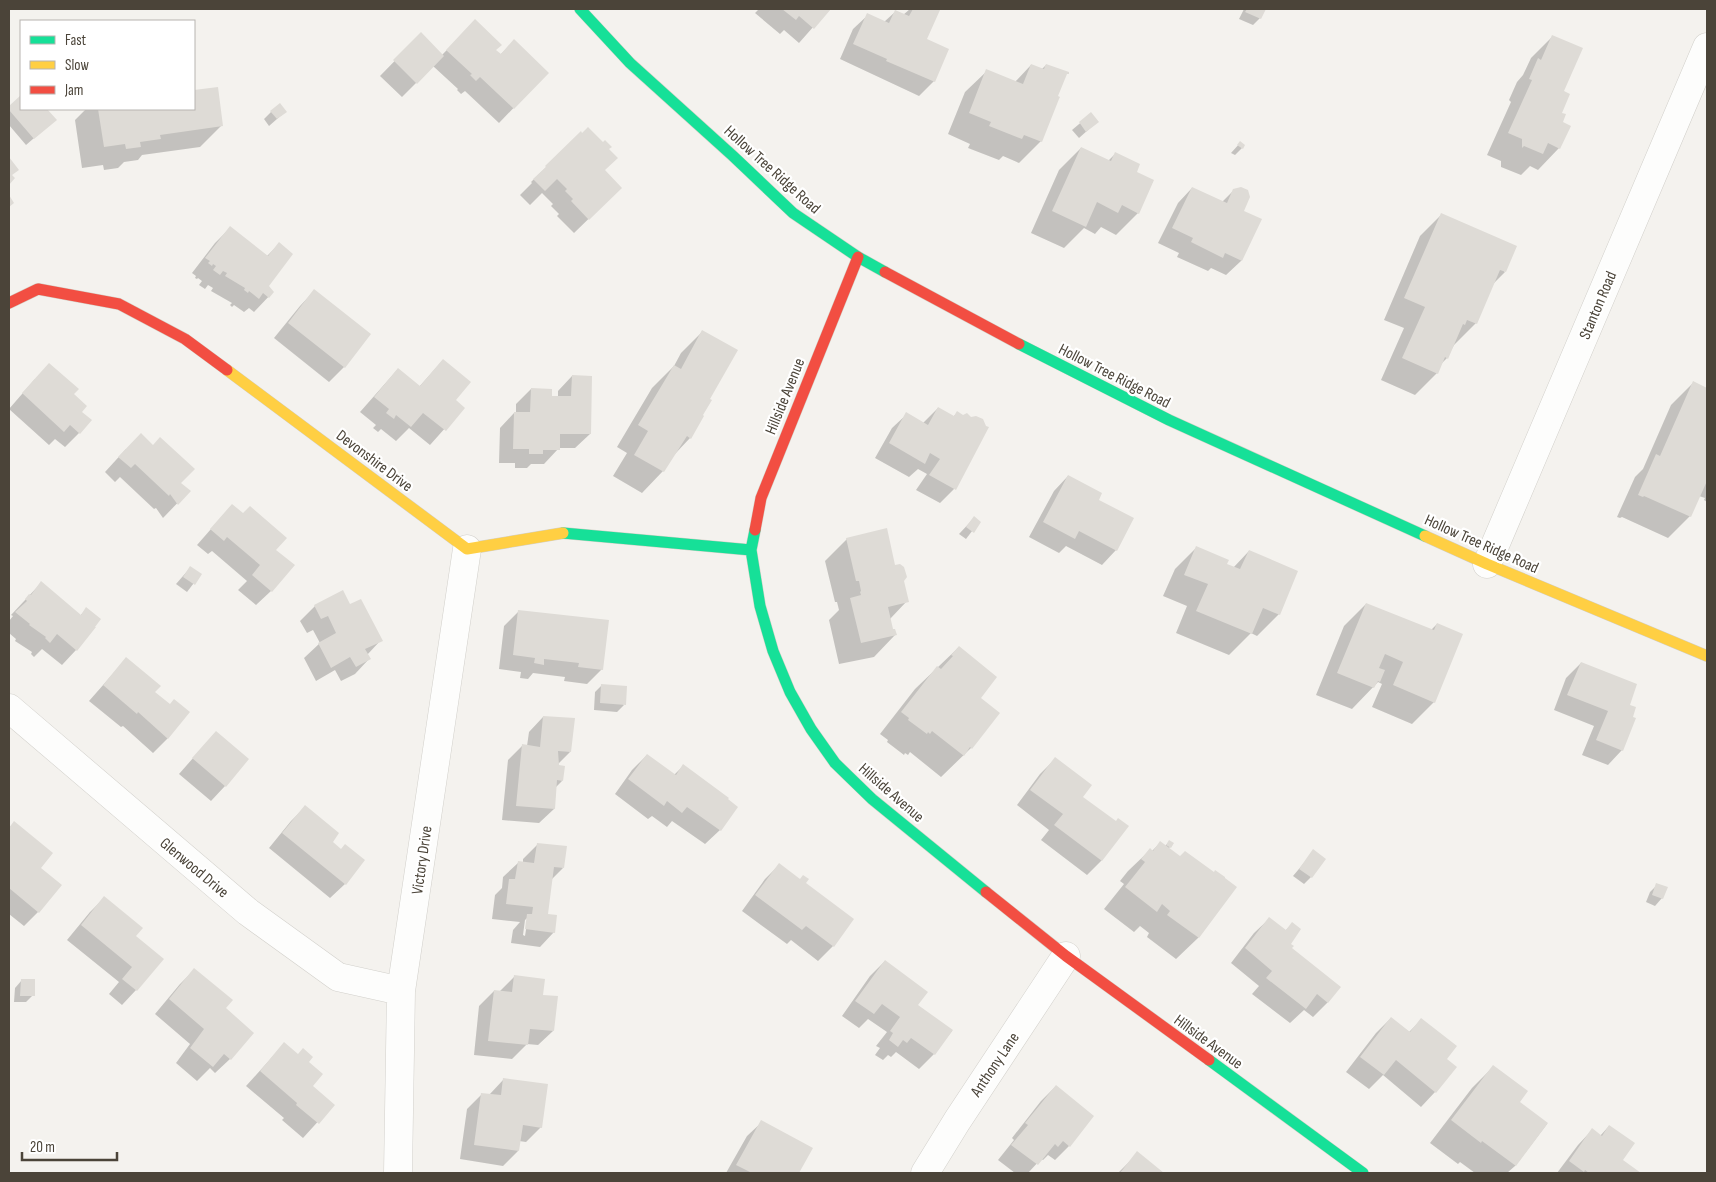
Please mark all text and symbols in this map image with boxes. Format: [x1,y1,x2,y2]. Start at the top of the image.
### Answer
legend [20,20,195,110]
text: Fast [65,31,87,50]
text: Slow [65,56,89,75]
text: Jam [64,81,83,100]
street label: Hollow Tree Ridge Road [720,122,824,218]
street label: Stanton Road [1576,269,1621,343]
street label: Hollow Tree Ridge Road [1055,340,1173,413]
street label: Hillside Avenue [761,356,809,437]
street label: Devonshire Drive [332,426,416,496]
street label: Hollow Tree Ridge Road [1421,511,1541,578]
street label: Hillside Avenue [854,760,928,827]
street label: Victory Drive [408,825,437,896]
street label: Glenwood Drive [156,834,232,902]
street label: Hillside Avenue [1170,1011,1246,1074]
street label: Anthony Lane [966,1029,1024,1101]
scale bar [22,1130,118,1162]
text: 20 m [30,1138,55,1157]

